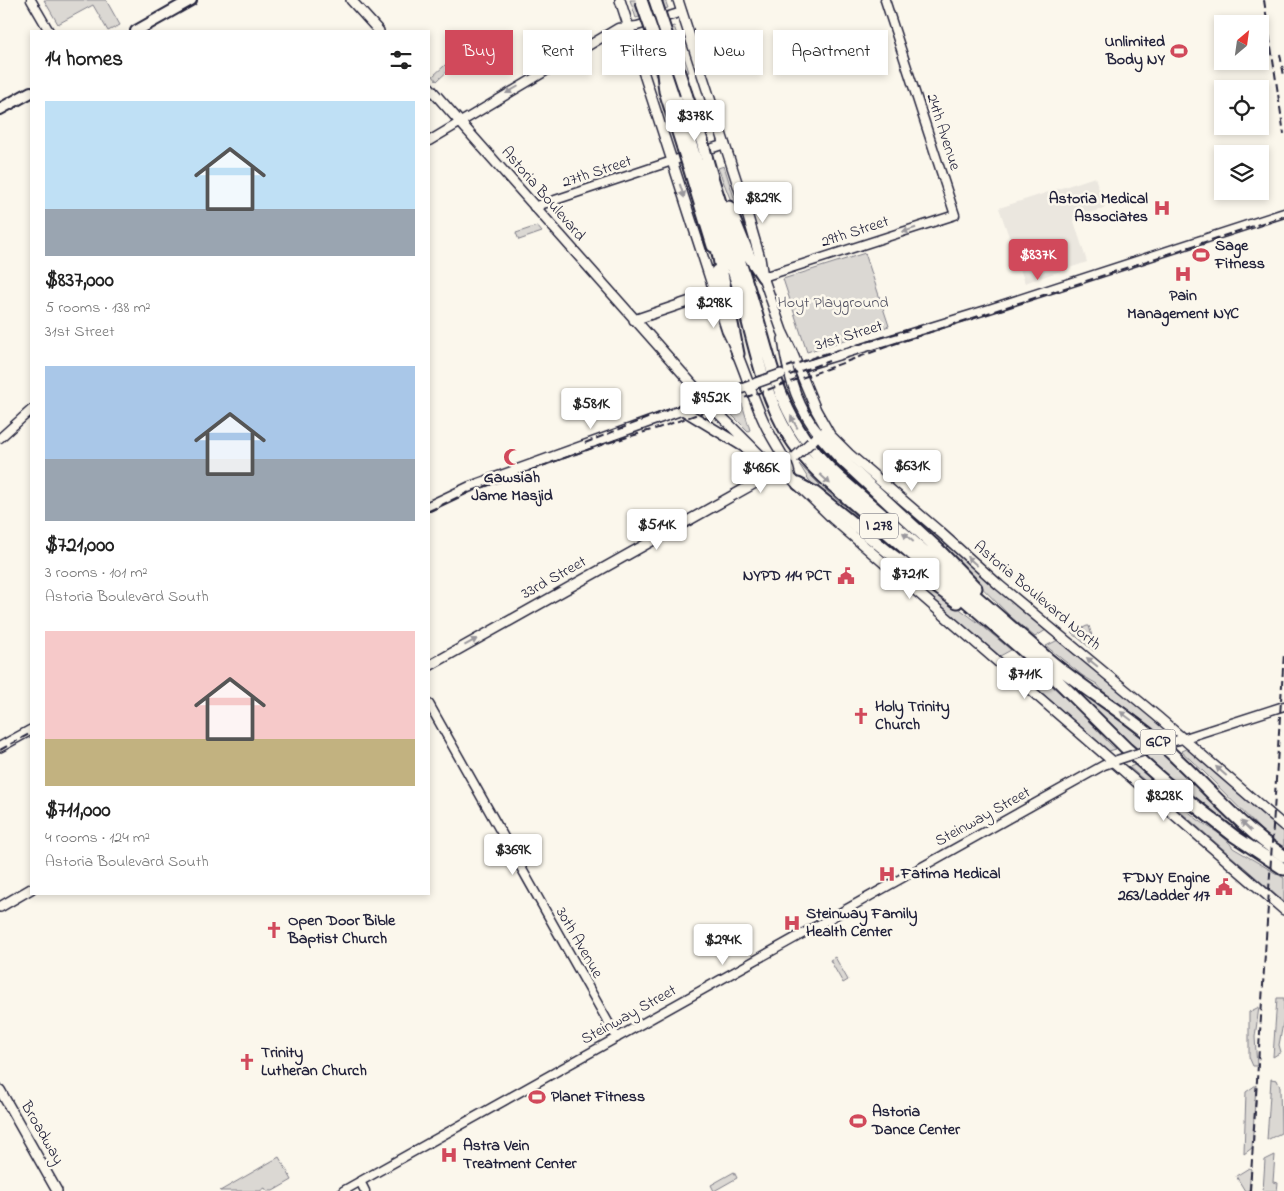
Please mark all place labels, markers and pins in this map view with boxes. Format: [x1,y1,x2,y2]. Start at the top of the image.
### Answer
place label: Unlimited Body NY [1105,30,1166,73]
sports icon: Unlimited Body NY [1169,41,1189,61]
pin: $378K [660,100,730,142]
pin: $829K [728,182,798,224]
place label: Astoria Medical Associates [1049,187,1148,229]
hospital icon: Astoria Medical Associates [1152,198,1172,218]
place label: Sage Fitness [1214,234,1265,276]
pin: $837K [1003,238,1073,281]
sports icon: Sage Fitness [1191,245,1211,265]
hospital icon: Pain Management NYC [1173,264,1193,284]
place label: Pain Management NYC [1127,284,1239,327]
pin: $298K [679,286,749,329]
pin: $952K [676,382,746,424]
pin: $581K [556,388,626,430]
mosque icon: Gawsiah Jame Masjid [502,447,522,467]
pin: $631K [877,450,947,492]
pin: $486K [726,452,796,494]
place label: Gawsiah Jame Masjid [471,466,553,508]
pin: $514K [622,508,692,551]
pin: $721K [875,558,945,600]
place label: NYPD 114 PCT [743,564,833,588]
public building icon: NYPD 114 PCT [836,566,856,586]
pin: $711K [990,658,1060,700]
place label: Holy Trinity Church [875,695,950,737]
church icon: Holy Trinity Church [851,706,871,726]
pin: $828K [1129,780,1199,822]
pin: $369K [478,834,548,876]
place label: Fatima Medical [900,862,1001,886]
hospital icon: Fatima Medical [877,864,897,884]
place label: FDNY Engine 263/Ladder 117 [1117,866,1211,908]
public building icon: FDNY Engine 263/Ladder 117 [1214,877,1234,897]
place label: Steinway Family Health Center [806,902,918,944]
place label: Open Door Bible Baptist Church [287,909,396,951]
hospital icon: Steinway Family Health Center [782,913,802,933]
church icon: Open Door Bible Baptist Church [264,920,284,940]
pin: $294K [688,924,758,966]
place label: Trinity Lutheran Church [261,1041,367,1083]
church icon: Trinity Lutheran Church [237,1052,257,1072]
place label: Planet Fitness [551,1085,645,1109]
sports icon: Planet Fitness [527,1087,547,1107]
place label: Astoria Dance Center [871,1100,961,1142]
sports icon: Astoria Dance Center [848,1111,868,1131]
place label: Astra Vein Treatment Center [463,1134,578,1176]
hospital icon: Astra Vein Treatment Center [439,1145,459,1165]

